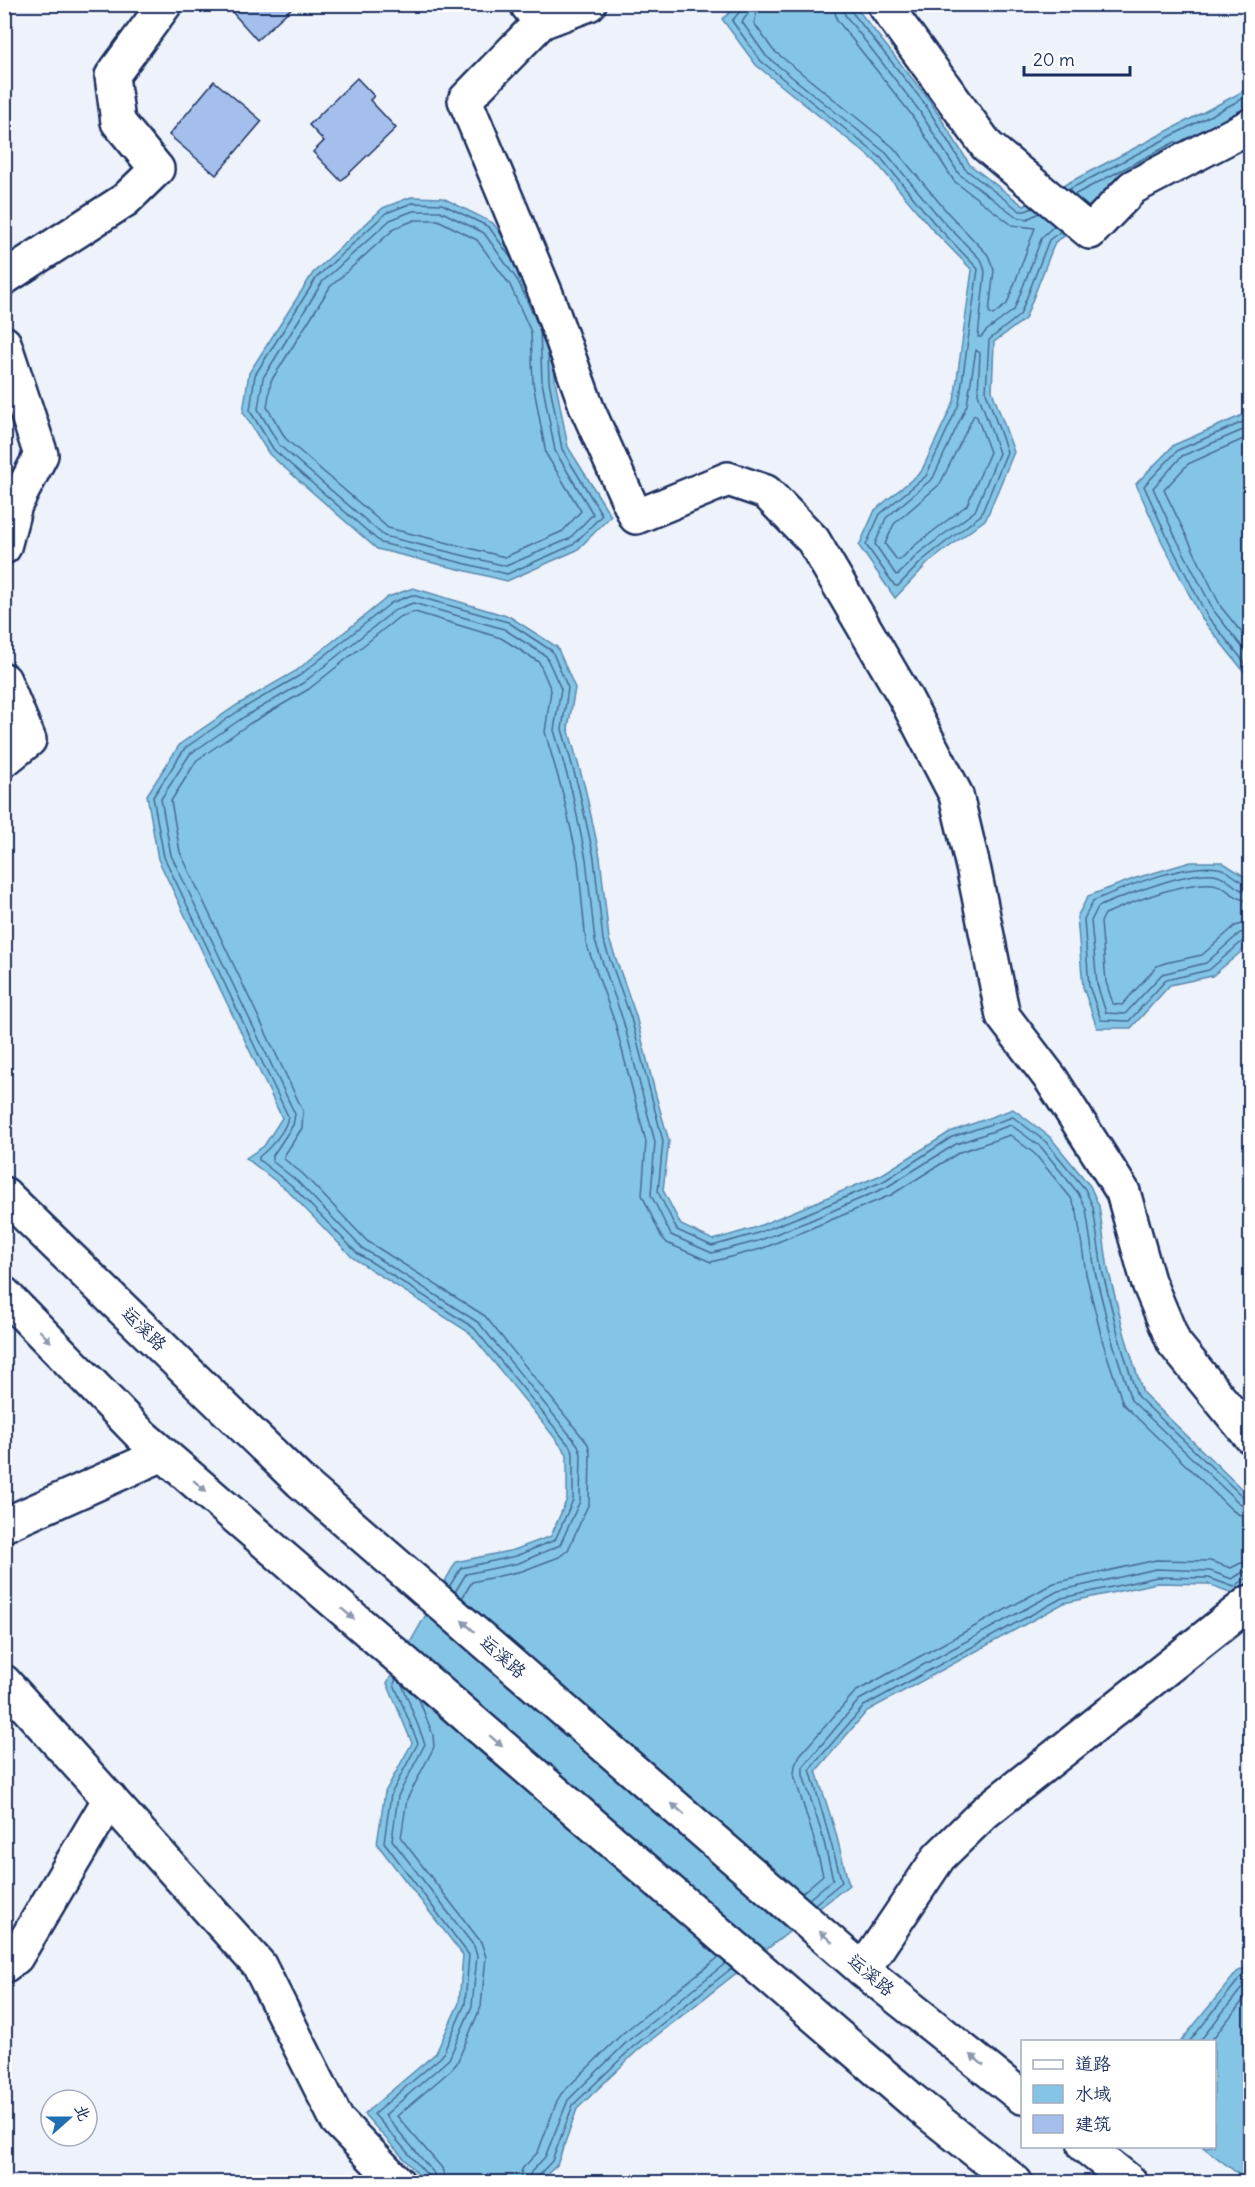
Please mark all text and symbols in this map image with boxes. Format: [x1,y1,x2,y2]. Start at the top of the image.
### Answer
scale bar [1024,39,1130,77]
text: 20 m [1033,48,1075,71]
street label: 运溪路 [117,1302,172,1356]
one-way arrow [38,1329,52,1343]
one-way arrow [192,1479,207,1492]
one-way arrow [340,1607,355,1620]
one-way arrow [461,1620,476,1633]
street label: 运溪路 [475,1630,531,1683]
one-way arrow [488,1734,503,1747]
one-way arrow [671,1802,686,1816]
one-way arrow [819,1931,834,1944]
street label: 运溪路 [843,1948,899,2001]
legend [1021,2040,1216,2148]
text: 道路 [1075,2052,1111,2075]
one-way arrow [969,2054,985,2067]
text: 水域 [1075,2082,1111,2105]
north arrow [39,2088,99,2148]
text: 北 [71,2102,95,2124]
text: 建筑 [1075,2112,1111,2135]

